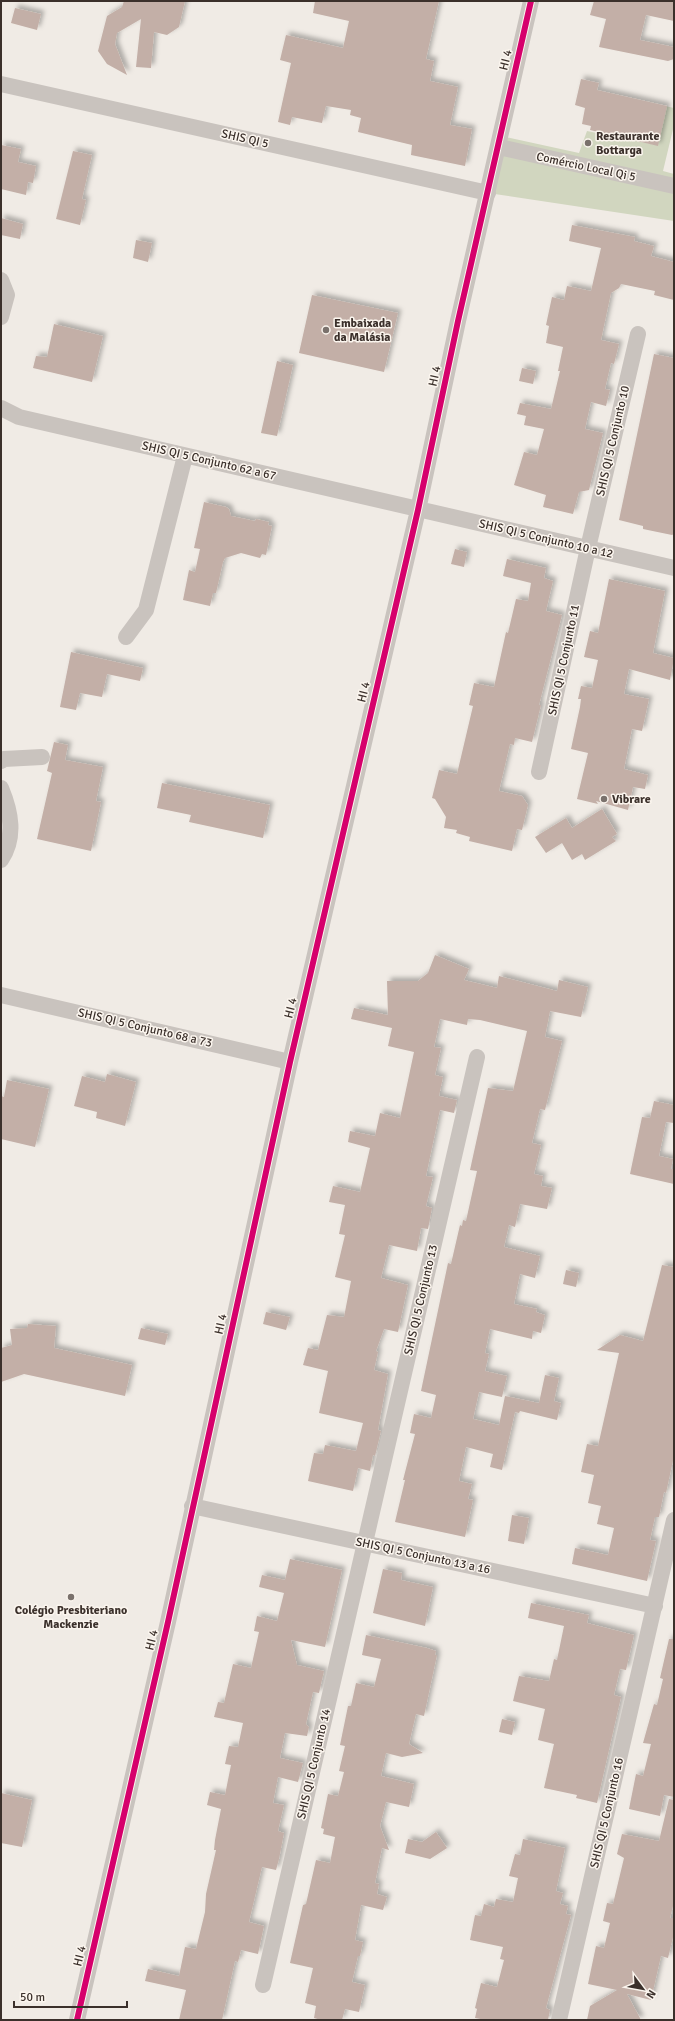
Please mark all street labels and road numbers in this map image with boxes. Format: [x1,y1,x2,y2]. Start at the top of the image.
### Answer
street label: HI 4 [496,48,516,72]
street label: SHIS QI 5 [220,126,270,152]
street label: Comércio Local Qi 5 [535,149,637,185]
street label: HI 4 [426,364,445,388]
street label: SHIS QI 5 Conjunto 10 [593,384,633,498]
street label: SHIS QI 5 Conjunto 62 a 67 [140,438,278,484]
street label: SHIS QI 5 Conjunto 10 a 12 [477,516,615,562]
street label: SHIS QI 5 Conjunto 11 [545,603,583,717]
street label: HI 4 [354,680,374,704]
street label: HI 4 [281,996,301,1020]
street label: SHIS QI 5 Conjunto 68 a 73 [76,1005,214,1051]
street label: SHIS QI 5 Conjunto 13 [401,1243,441,1357]
street label: HI 4 [212,1312,231,1336]
street label: SHIS QI 5 Conjunto 13 a 16 [354,1534,492,1578]
street label: HI 4 [142,1628,162,1652]
street label: SHIS QI 5 Conjunto 14 [294,1707,334,1821]
street label: SHIS QI 5 Conjunto 16 [587,1756,627,1870]
street label: HI 4 [70,1944,90,1968]

